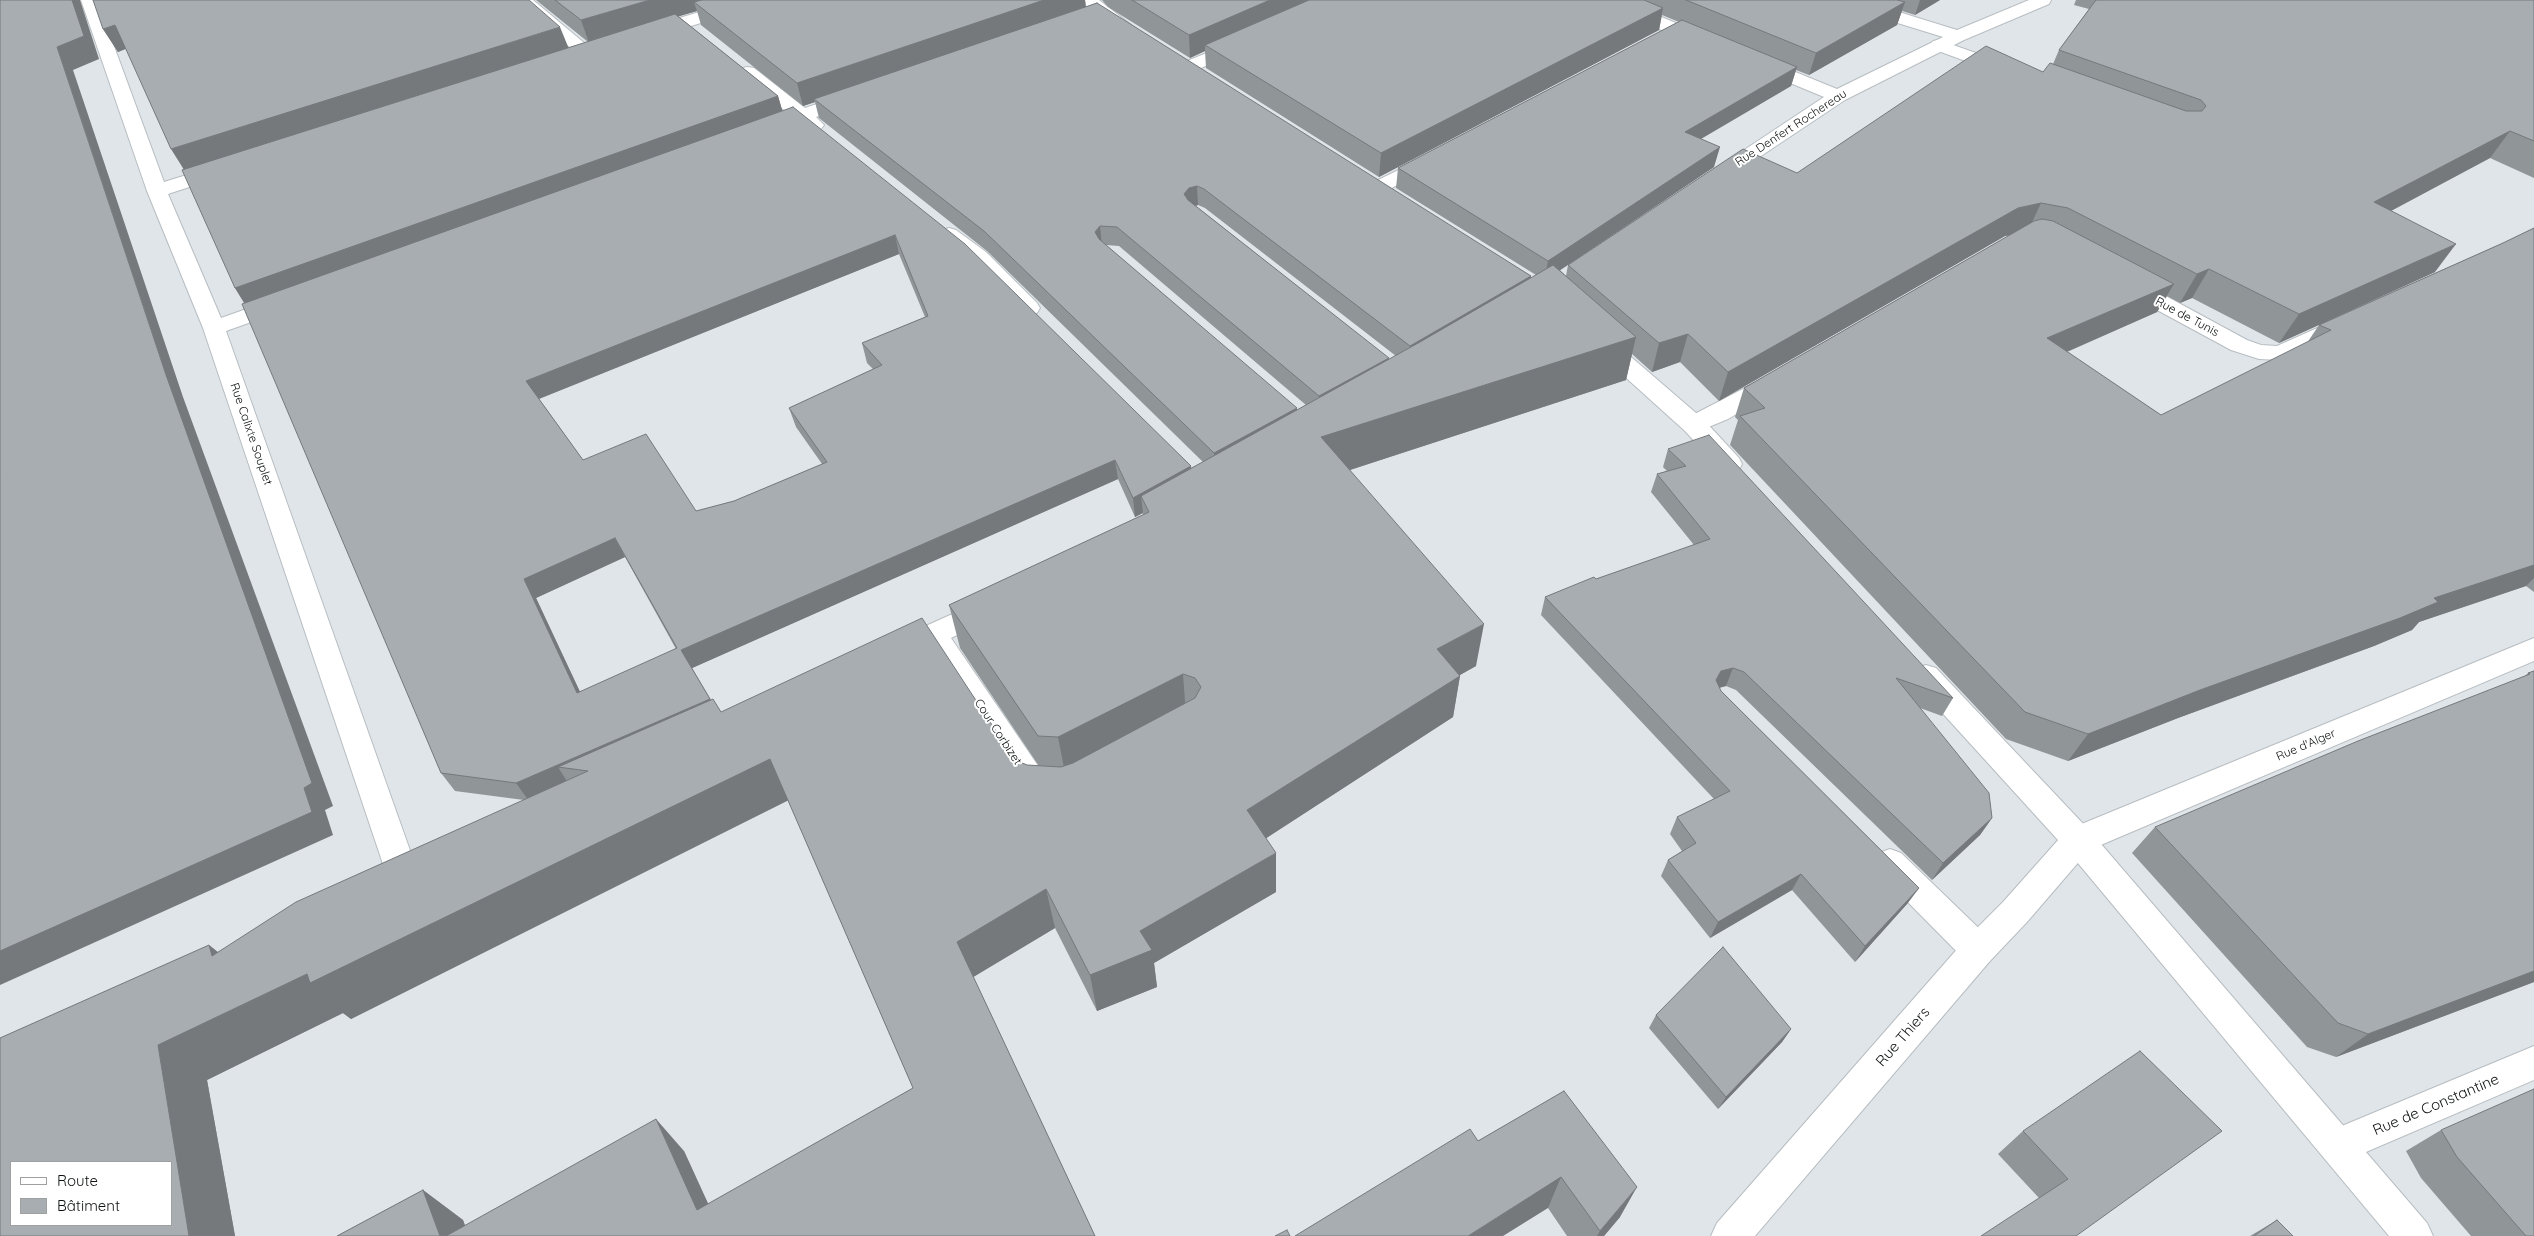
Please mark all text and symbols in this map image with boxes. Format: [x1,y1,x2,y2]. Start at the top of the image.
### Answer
street label: Rue Denfert Rochereau [1733,87,1849,169]
street label: Rue de Tunis [2153,294,2221,340]
street label: Rue Calixte Souplet [227,381,275,487]
street label: Cour Corbizet [971,696,1025,768]
street label: Rue d'Alger [2274,726,2338,764]
street label: Rue Thiers [1872,1004,1934,1070]
street label: Rue de Constantine [2370,1070,2502,1140]
legend [10,1161,172,1226]
text: Route [57,1171,98,1190]
text: Bâtiment [57,1196,120,1215]

